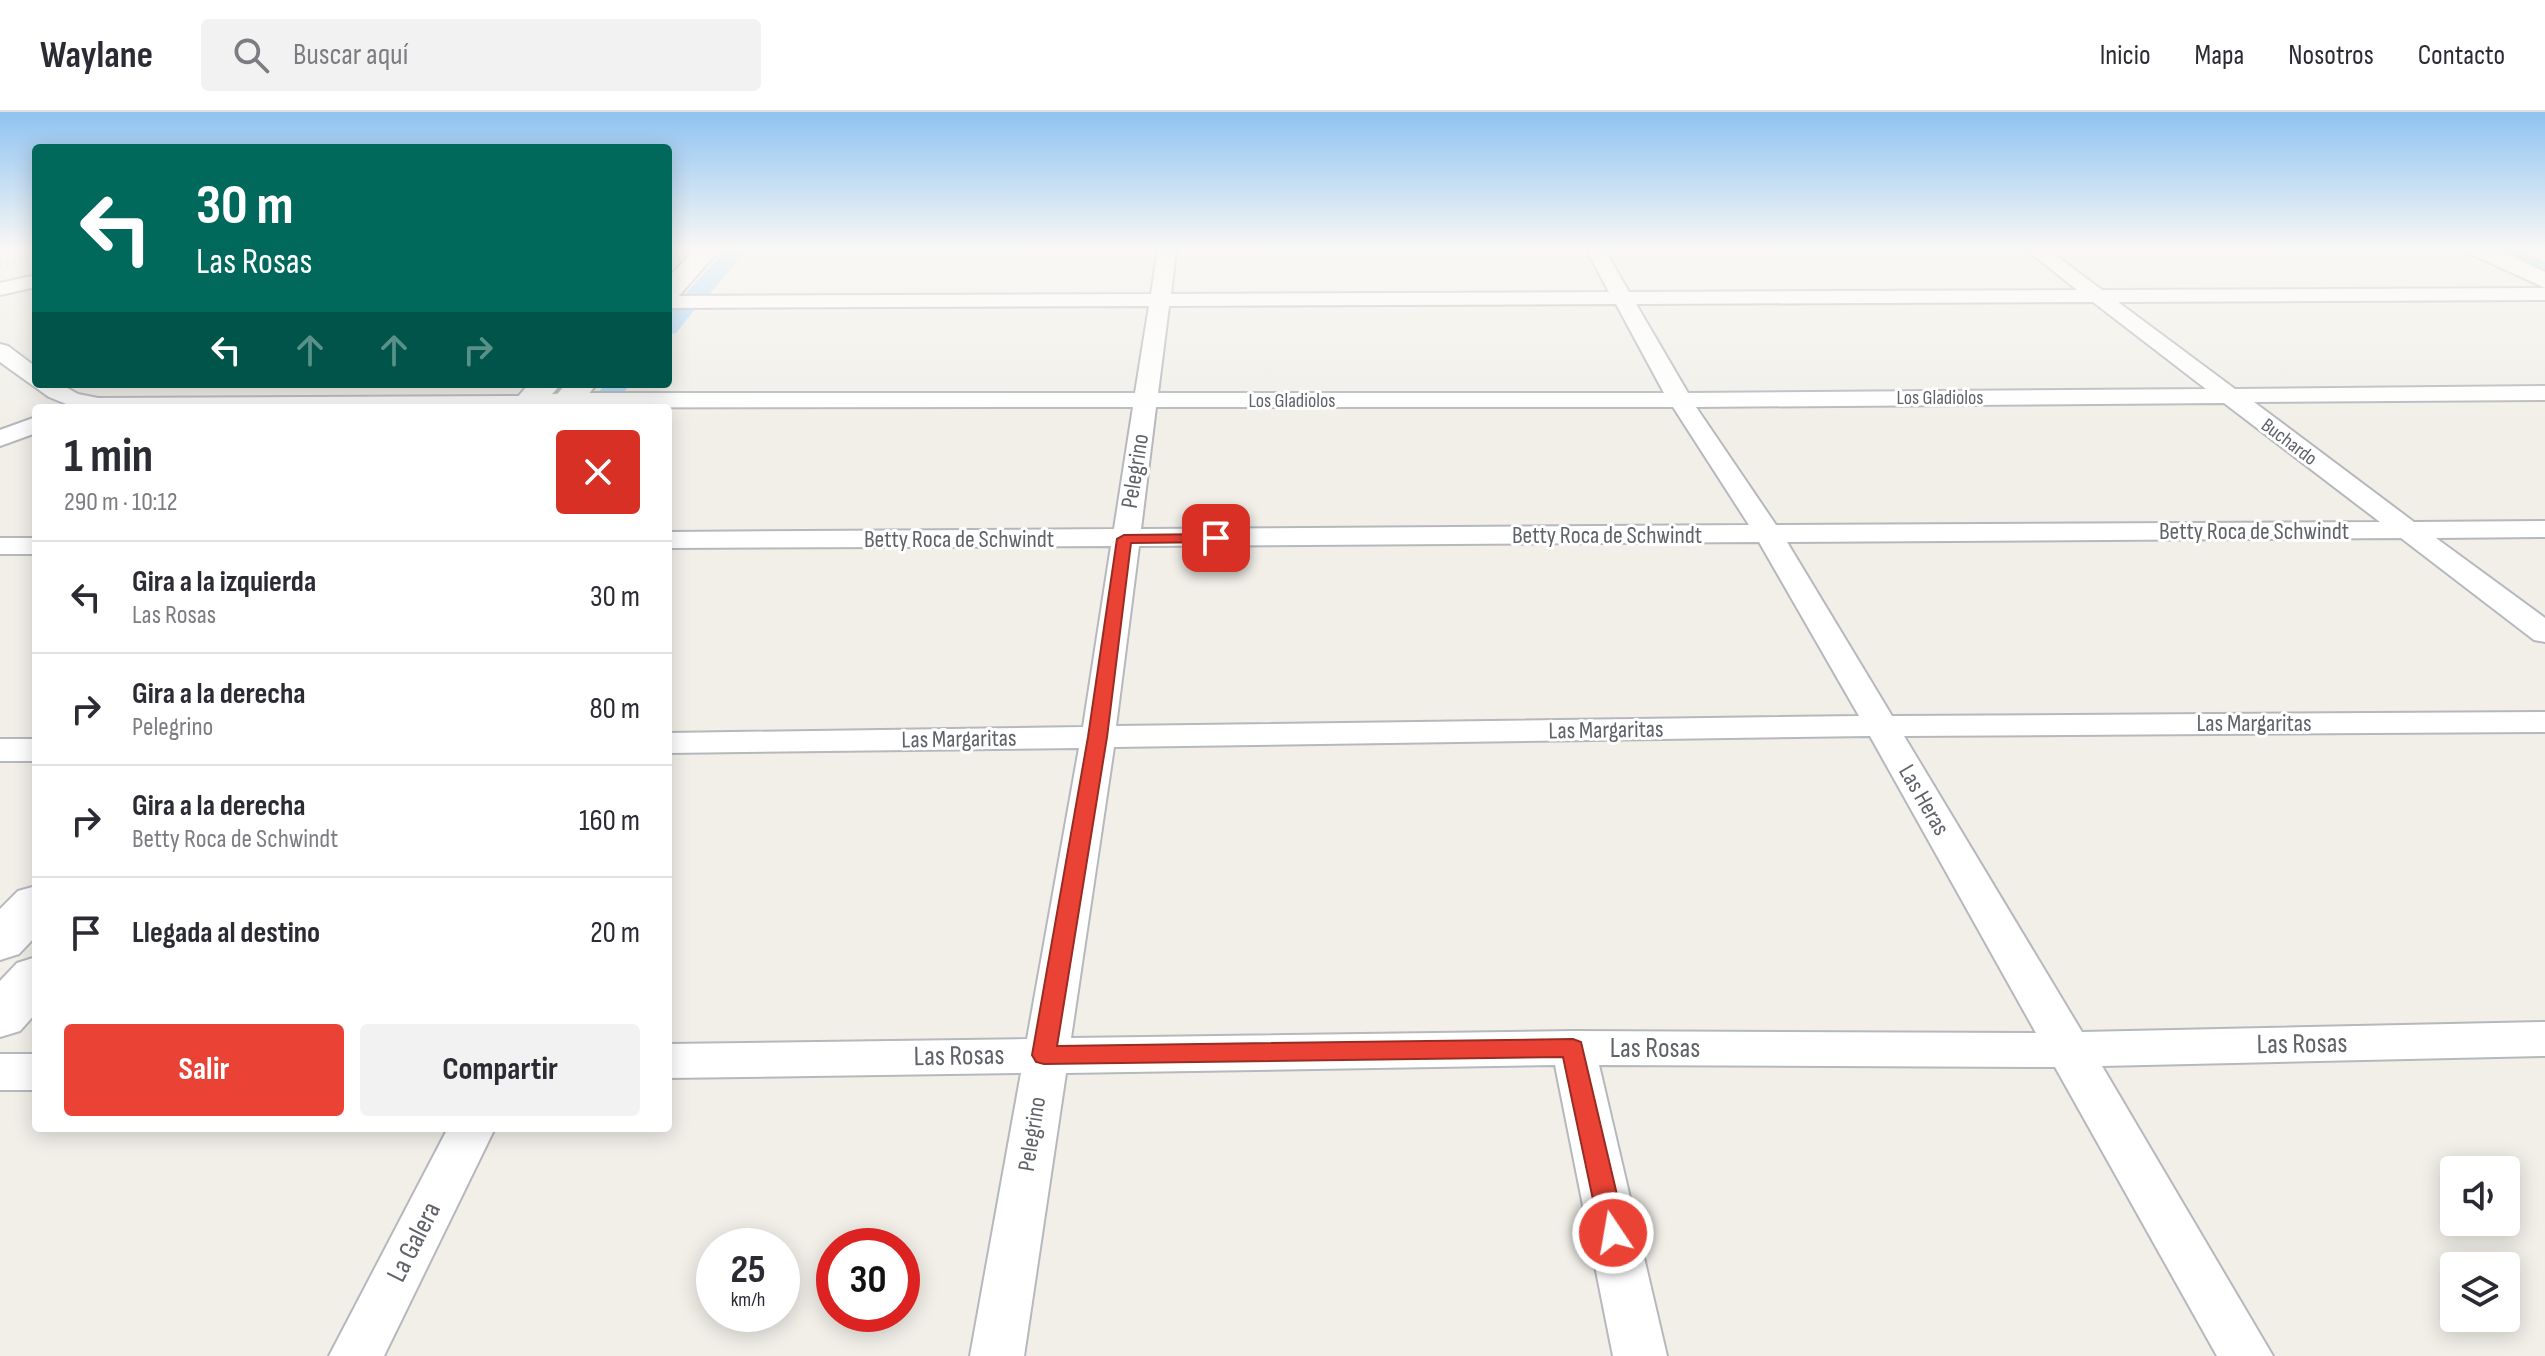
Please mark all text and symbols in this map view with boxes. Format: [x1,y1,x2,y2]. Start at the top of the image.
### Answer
search box [201,19,761,91]
text: Waylane [40,33,153,78]
icon: search [229,33,273,77]
text: Buscar aquí [293,37,408,73]
text: Inicio [2100,39,2151,72]
text: Mapa [2195,39,2244,72]
text: Nosotros [2288,39,2374,72]
text: Contacto [2418,39,2505,72]
text: 30 m [196,173,294,240]
icon: left [64,176,168,280]
text: Las Rosas [196,241,313,284]
icon: left [204,328,248,372]
icon: ahead [288,328,332,372]
icon: ahead [372,328,416,372]
icon: right [456,328,500,372]
street label: Los Gladiolos [1897,386,1983,410]
street label: Los Gladiolos [1249,389,1335,413]
street label: Buchardo [2256,413,2322,471]
text: 1 min [64,428,153,485]
button: close [556,430,640,514]
street label: Pelegrino [1115,432,1155,510]
text: 290 m · 10:12 [64,487,178,518]
pin [1182,504,1250,572]
icon: arrive [1194,516,1238,560]
street label: Betty Roca de Schwindt [2159,517,2349,546]
street label: Betty Roca de Schwindt [1512,521,1702,550]
street label: Betty Roca de Schwindt [864,525,1054,554]
text: Gira a la izquierda [132,564,316,600]
icon: left [64,575,108,619]
text: 30 m [590,579,640,615]
text: Las Rosas [132,600,216,631]
text: Gira a la derecha [132,676,306,712]
icon: right [64,687,108,731]
text: 80 m [589,691,640,727]
street label: Las Margaritas [2196,709,2312,738]
text: Pelegrino [132,712,213,743]
street label: Las Margaritas [1548,714,1664,746]
street label: Las Margaritas [901,723,1017,755]
street label: Las Heras [1892,760,1956,840]
text: Gira a la derecha [132,788,306,824]
icon: right [64,799,108,843]
text: 160 m [579,803,640,839]
text: Betty Roca de Schwindt [132,824,338,855]
icon: arrive [64,911,108,955]
text: Llegada al destino [132,915,320,951]
text: 20 m [590,915,640,951]
button: Salir [64,1024,344,1116]
button: Compartir [360,1024,640,1116]
street label: Las Rosas [2256,1027,2348,1061]
street label: Las Rosas [1610,1032,1700,1065]
street label: Las Rosas [913,1039,1005,1073]
street label: Pelegrino [1012,1095,1052,1173]
map controls [2440,1156,2520,1332]
button: sound [2440,1156,2520,1236]
position arrow [1571,1191,1655,1275]
street label: La Galera [380,1197,448,1287]
speed limit sign: 30 [816,1228,920,1332]
text: 25 [730,1246,766,1294]
button: layers [2440,1252,2520,1332]
text: km/h [731,1288,765,1312]

